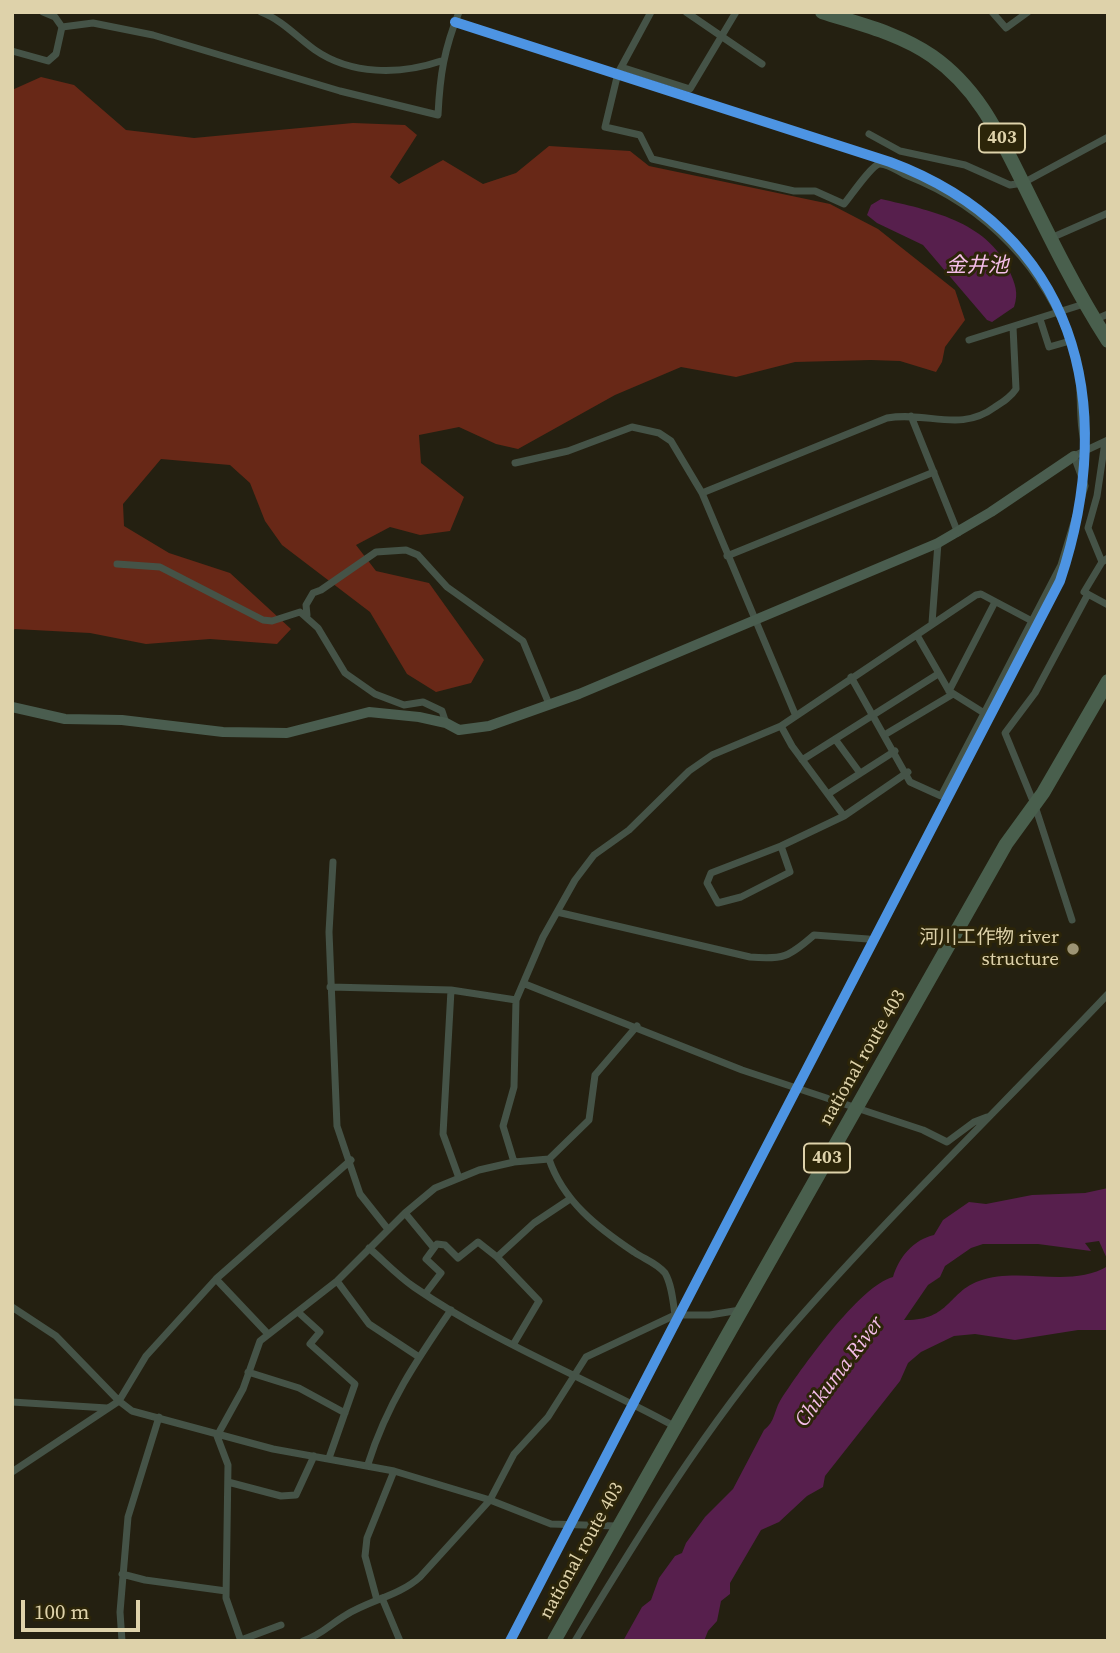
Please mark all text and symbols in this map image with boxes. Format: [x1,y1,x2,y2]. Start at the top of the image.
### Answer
road number: 403 [979,124,1025,153]
water label: 金井池 [946,254,1008,280]
place label: 河川工作物 river structure [919,927,1059,971]
marker: 河川工作物 river structure [1065,941,1081,957]
street label: national route 403 [815,986,911,1130]
road number: 403 [804,1143,850,1172]
water label: Chikuma River [790,1312,890,1432]
street label: national route 403 [535,1479,629,1623]
scale bar [24,1586,144,1630]
text: 100 m [34,1597,89,1626]

